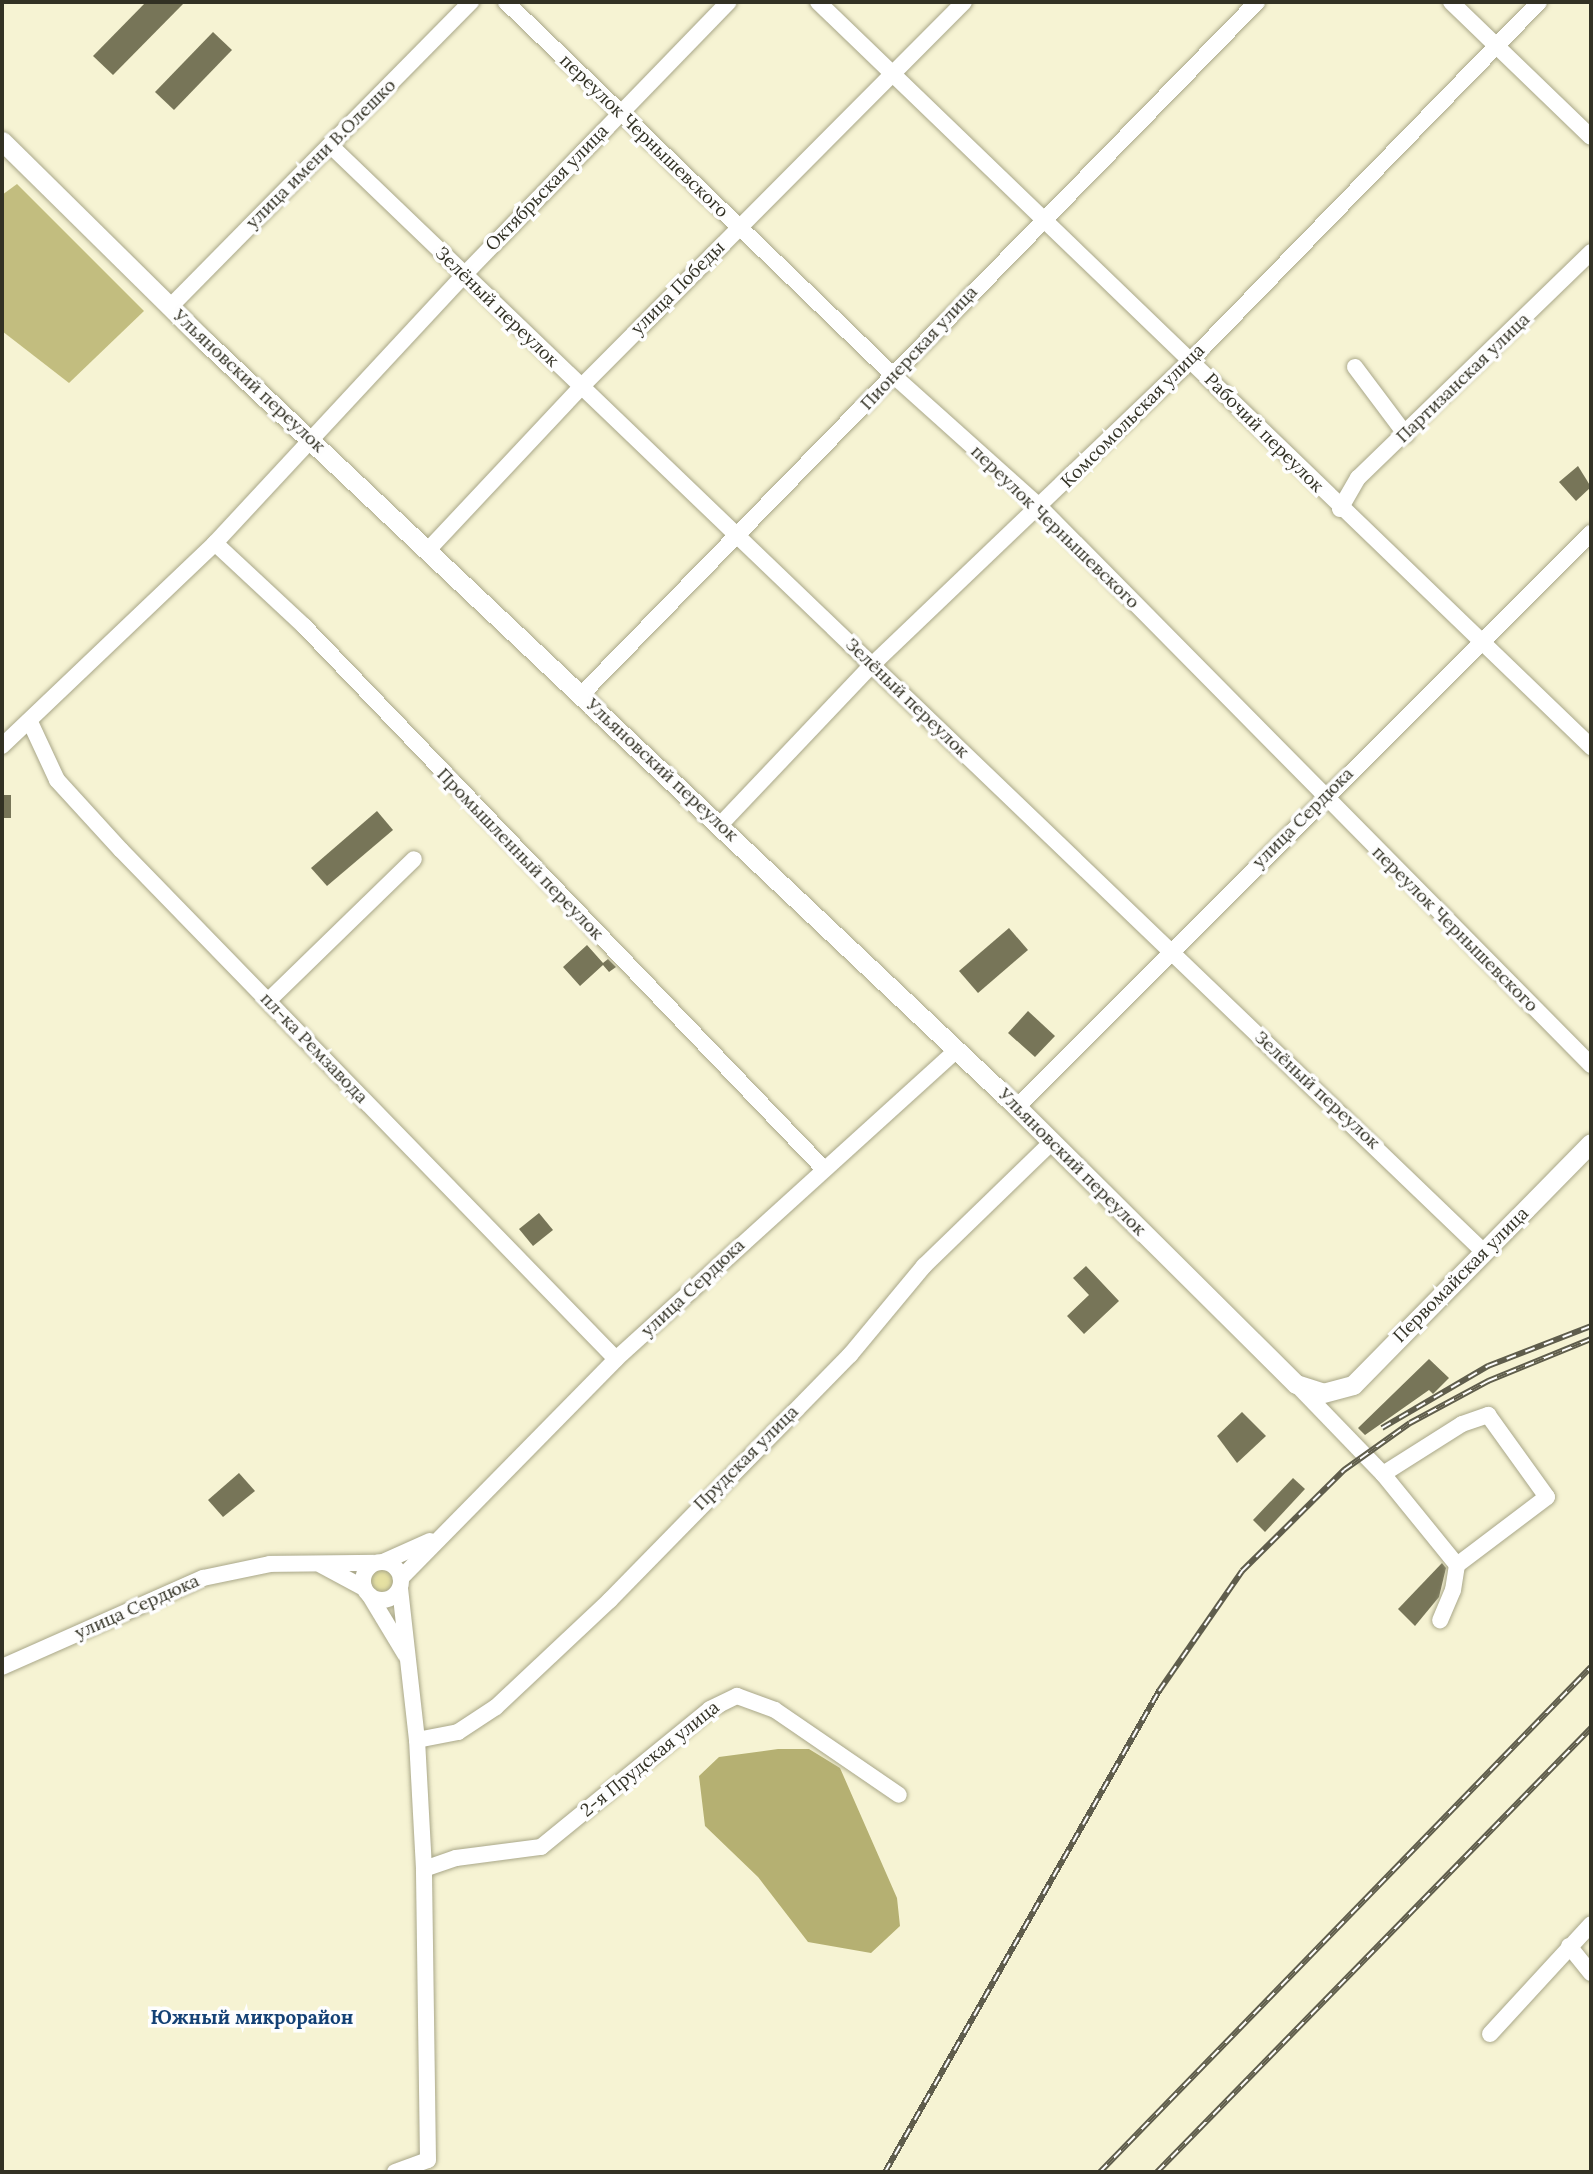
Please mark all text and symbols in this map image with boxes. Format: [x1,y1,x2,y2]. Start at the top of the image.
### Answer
street label: переулок Чернышевского [555,50,733,222]
street label: улица имени В.Олешко [242,75,400,233]
street label: Октябрьская улица [481,120,613,256]
street label: улица Победы [627,237,729,339]
street label: Зелёный переулок [431,242,563,372]
street label: Пионерская улица [856,281,982,415]
street label: Ульяновский переулок [169,305,329,457]
street label: Партизанская улица [1392,309,1534,447]
street label: Комсомольская улица [1057,340,1209,492]
street label: Рабочий переулок [1200,369,1328,497]
street label: переулок Чернышевского [966,441,1144,613]
street label: Зелёный переулок [841,633,973,763]
street label: Ульяновский переулок [582,694,742,846]
street label: улица Сердюка [1248,763,1358,873]
street label: Промышленный переулок [432,764,608,944]
street label: переулок Чернышевского [1368,842,1542,1016]
street label: пл-ка Ремзавода [256,988,372,1108]
street label: Зелёный переулок [1250,1026,1384,1154]
street label: Ульяновский переулок [994,1084,1150,1240]
street label: Первомайская улица [1389,1203,1533,1347]
street label: улица Сердюка [637,1234,749,1342]
street label: Прудская улица [689,1401,803,1515]
street label: улица Сердюка [71,1570,203,1644]
street label: 2-я Прудская улица [576,1697,724,1821]
district label: Южный микрорайон [150,2007,354,2029]

